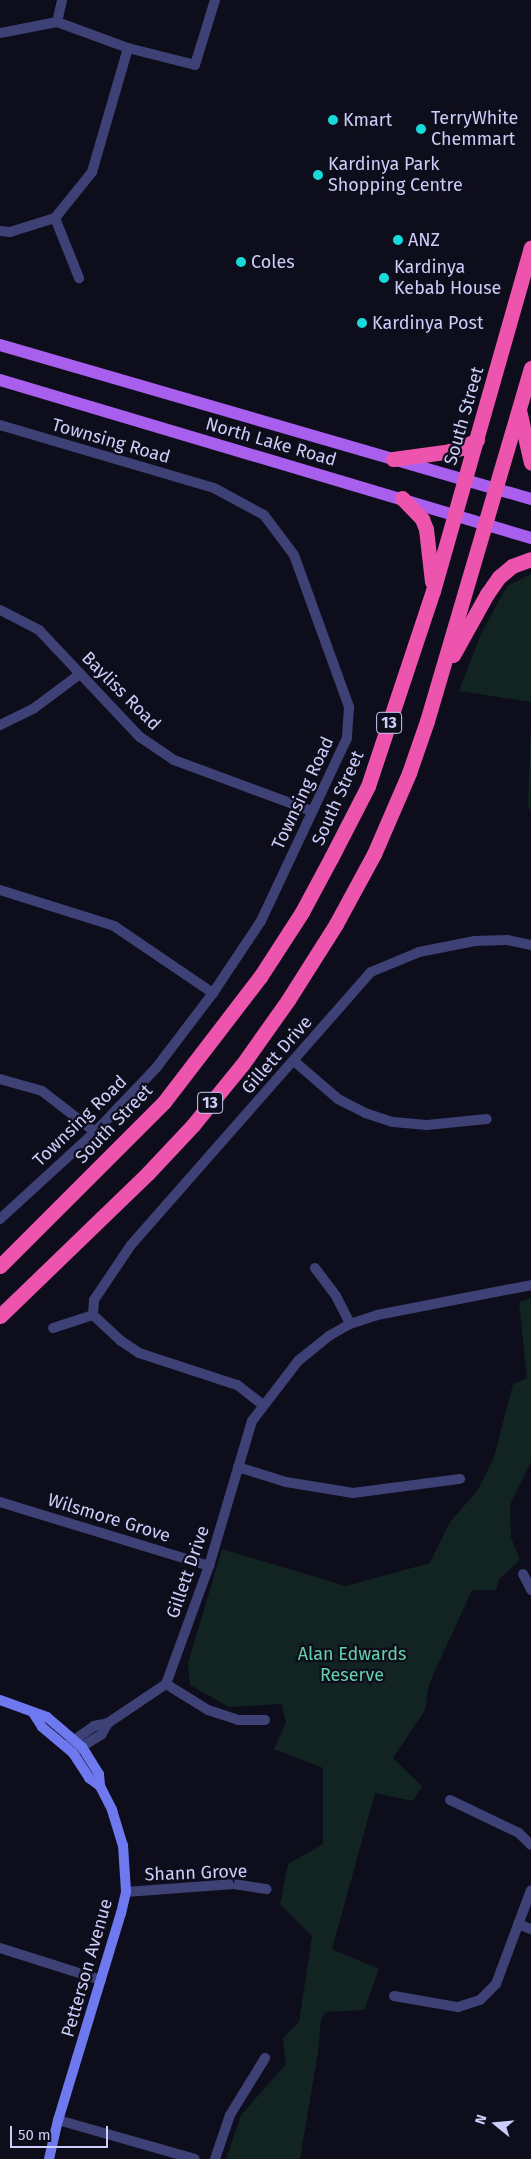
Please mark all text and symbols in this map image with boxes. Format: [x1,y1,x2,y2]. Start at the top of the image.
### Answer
place label: TerryWhite Chemmart [431,108,518,150]
place label: Kmart [343,109,392,131]
marker: Kmart [327,114,339,126]
marker: TerryWhite Chemmart [415,123,427,135]
place label: Kardinya Park Shopping Centre [328,154,463,196]
marker: Kardinya Park Shopping Centre [312,169,324,181]
place label: ANZ [408,229,440,251]
marker: ANZ [392,234,404,246]
place label: Coles [251,251,295,273]
marker: Coles [235,256,247,268]
place label: Kardinya Kebab House [394,257,501,300]
marker: Kardinya Kebab House [378,272,390,284]
place label: Kardinya Post [372,312,483,334]
marker: Kardinya Post [356,317,368,329]
street label: South Street [440,364,488,468]
street label: North Lake Road [203,413,339,471]
street label: Townsing Road [49,414,173,468]
street label: Bayliss Road [77,647,165,735]
road number: 13 [375,710,403,736]
street label: Townsing Road [267,733,339,853]
street label: South Street [308,747,368,849]
street label: Gillett Drive [237,1011,317,1099]
street label: Townsing Road [29,1071,131,1171]
street label: South Street [71,1080,157,1168]
road number: 13 [196,1090,224,1116]
street label: Wilsmore Grove [45,1489,173,1547]
street label: Gillett Drive [162,1523,214,1621]
park label: Alan Edwards Reserve [298,1644,406,1686]
street label: Shann Grove [144,1860,248,1886]
street label: Petterson Avenue [57,1896,117,2040]
north arrow [471,2099,521,2149]
text: N [472,2113,491,2126]
scale bar [12,2116,110,2148]
text: 50 m [18,2126,51,2144]

